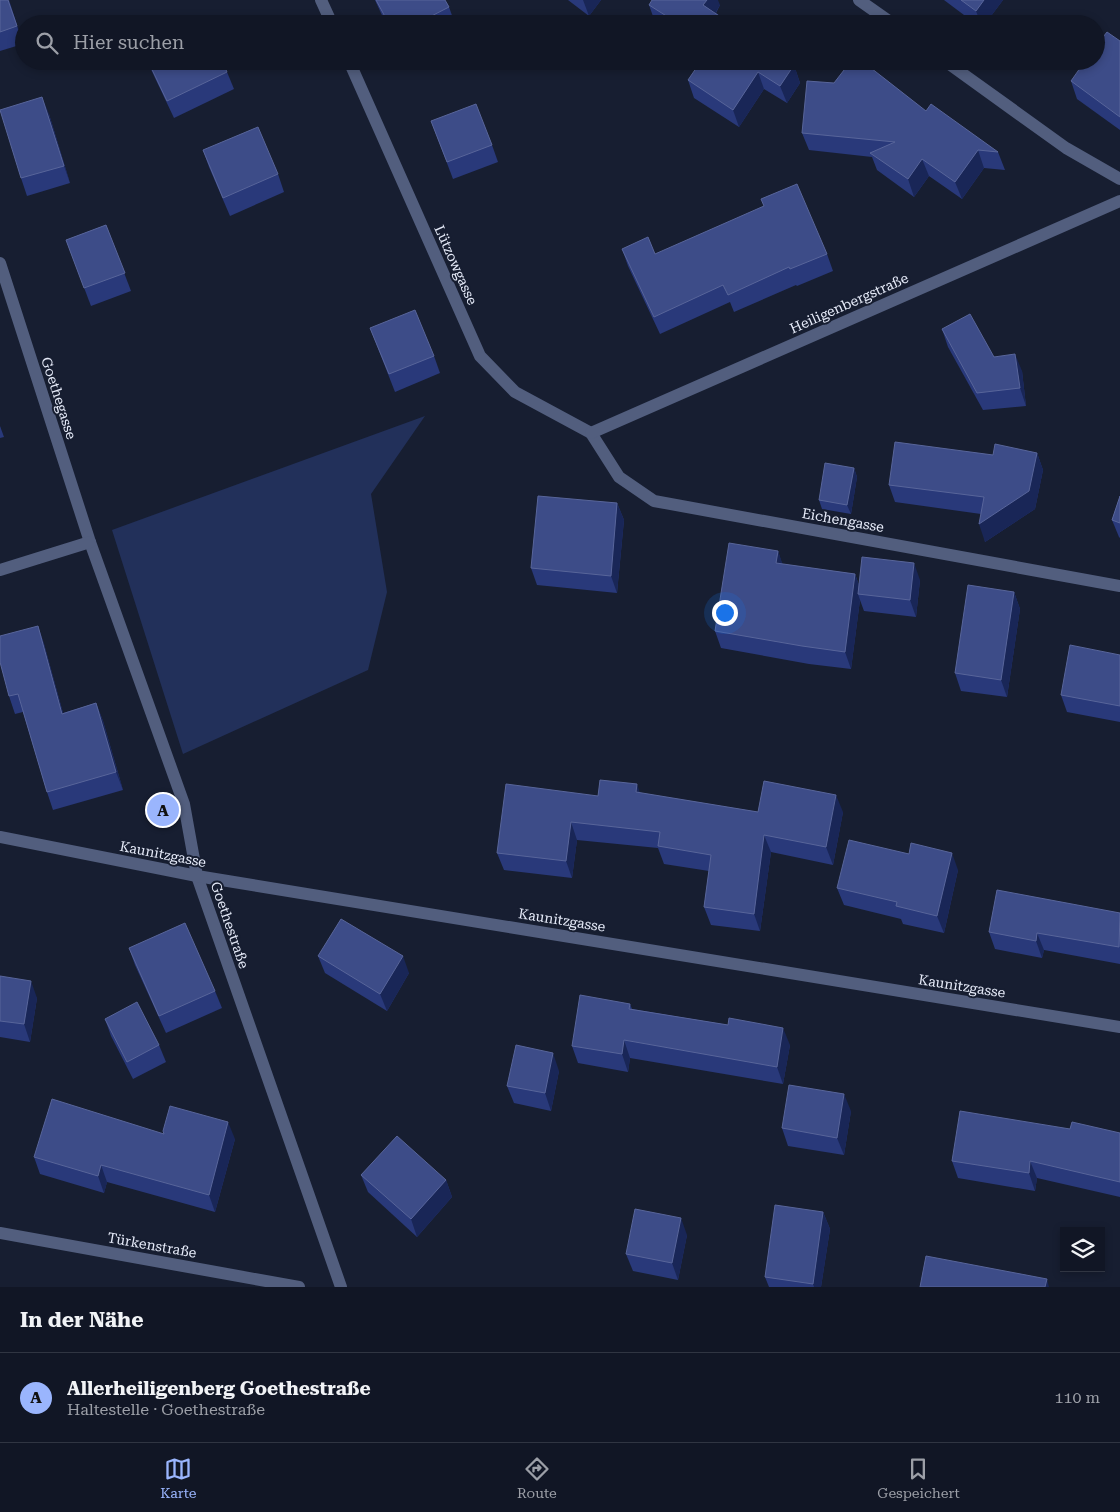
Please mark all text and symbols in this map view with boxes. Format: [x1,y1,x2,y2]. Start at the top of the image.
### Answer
search box [15,15,1105,70]
icon: search [33,29,61,57]
text: Hier suchen [73,31,184,54]
street label: Lützowgasse [431,223,481,307]
street label: Heiligenbergstraße [787,269,911,336]
street label: Goethegasse [38,355,80,441]
street label: Eichengasse [801,505,886,535]
your location [712,600,738,626]
pin: A [147,791,179,829]
street label: Kaunitzgasse [118,838,208,870]
street label: Goethestraße [208,879,252,971]
street label: Kaunitzgasse [517,905,607,935]
street label: Kaunitzgasse [917,971,1007,1001]
map controls [1060,1227,1105,1272]
button: layers [1060,1227,1105,1272]
street label: Türkenstraße [106,1229,198,1261]
text: In der Nähe [20,1308,143,1332]
text: Allerheiligenberg Goethestraße [67,1377,371,1400]
text: A [30,1388,42,1407]
text: 110 m [1054,1388,1100,1407]
text: Haltestelle · Goethestraße [67,1400,265,1419]
tab: Karte [160,1455,197,1501]
tab: Route [517,1455,557,1501]
tab: Gespeichert [877,1455,960,1501]

